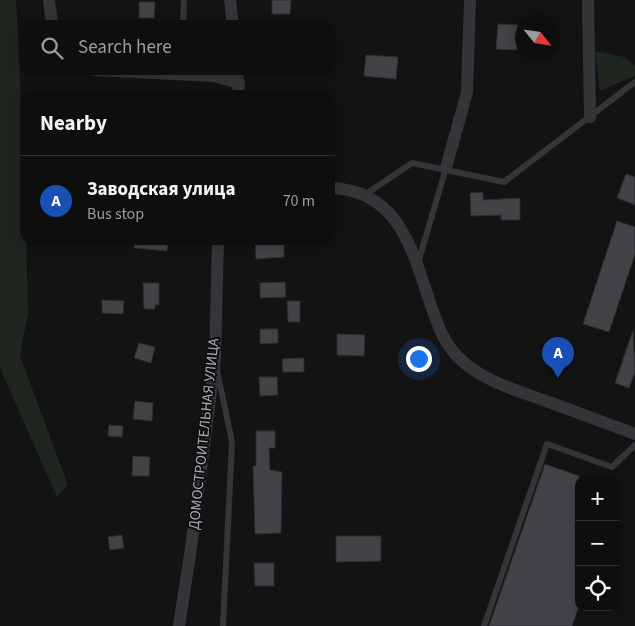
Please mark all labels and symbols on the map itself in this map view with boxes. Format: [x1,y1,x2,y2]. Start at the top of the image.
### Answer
north arrow [515,15,560,60]
street label: ДОМОСТРОИТЕЛЬНАЯ УЛИЦА [183,336,225,531]
pin: A [542,337,574,378]
your location [406,346,432,372]

